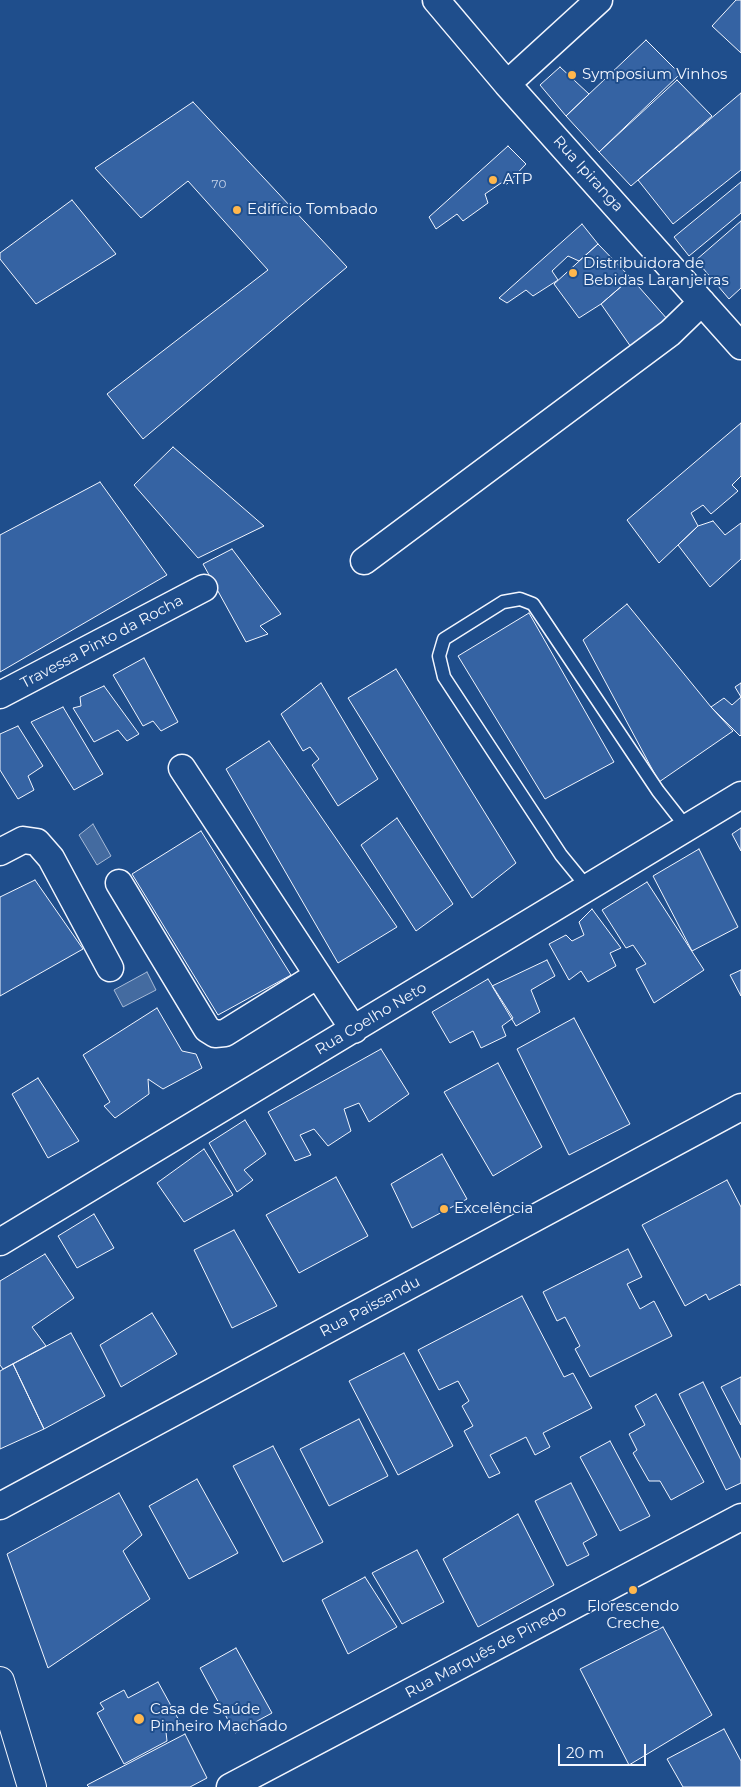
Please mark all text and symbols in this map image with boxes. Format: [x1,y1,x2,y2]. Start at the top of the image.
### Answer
place label: Symposium Vinhos [582,66,727,84]
marker: Symposium Vinhos [566,69,578,81]
street label: Rua Ipiranga [549,132,627,216]
place label: ATP [503,171,533,189]
marker: ATP [487,174,499,186]
house number: 70 [212,177,226,191]
place label: Edifício Tombado [247,201,378,219]
marker: Edifício Tombado [231,204,243,216]
place label: Distribuidora de Bebidas Laranjeiras [583,255,729,290]
marker: Distribuidora de Bebidas Laranjeiras [567,267,579,279]
street label: Travessa Pinto da Rocha [18,591,186,693]
street label: Rua Coelho Neto [312,979,430,1059]
place label: Excelência [454,1200,533,1218]
marker: Excelência [438,1203,450,1215]
street label: Rua Paissandu [317,1273,423,1341]
marker: Florescendo Creche [627,1584,639,1596]
place label: Florescendo Creche [587,1598,679,1633]
street label: Rua Marquês de Pinedo [402,1602,570,1702]
place label: Casa de Saúde Pinheiro Machado [150,1701,287,1736]
marker: Casa de Saúde Pinheiro Machado [132,1712,146,1726]
scale bar [561,1734,648,1766]
text: 20 m [566,1743,604,1762]

